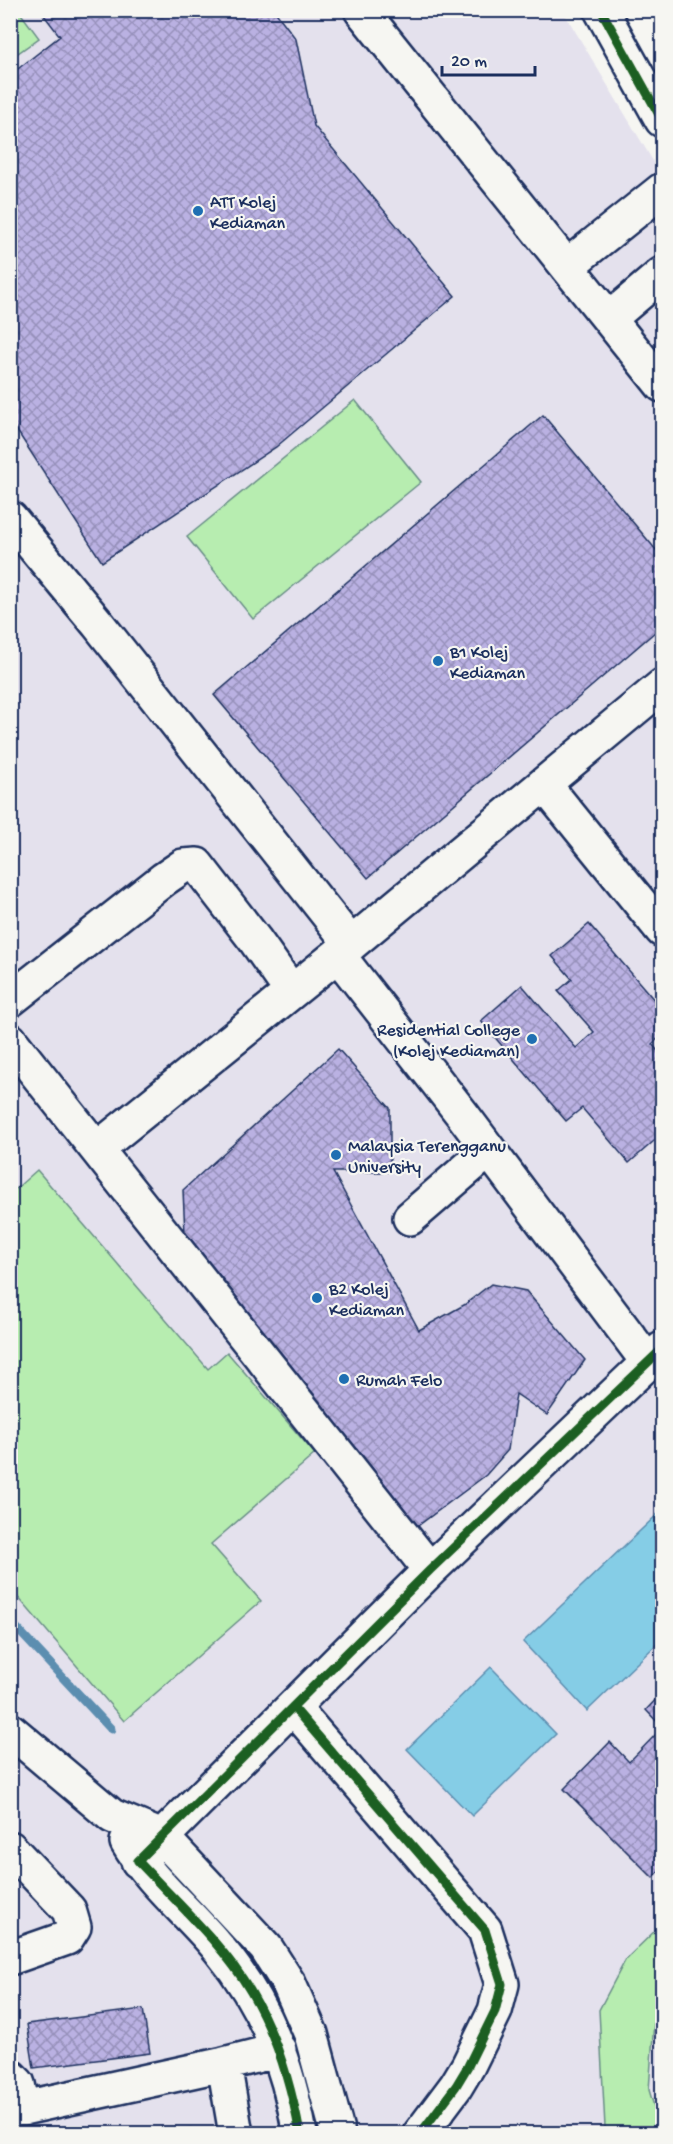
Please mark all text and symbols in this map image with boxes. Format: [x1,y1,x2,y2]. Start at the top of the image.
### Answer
scale bar [442,39,535,77]
text: 20 m [451,52,487,73]
place label: ATT Kolej Kediaman [210,193,285,235]
marker: ATT Kolej Kediaman [191,204,205,218]
place label: B1 Kolej Kediaman [449,643,525,685]
marker: B1 Kolej Kediaman [431,654,445,668]
place label: Residential College (Kolej Kediaman) [377,1021,521,1063]
marker: Residential College (Kolej Kediaman) [525,1032,539,1046]
place label: Malaysia Terengganu University [348,1137,507,1179]
marker: Malaysia Terengganu University [329,1148,343,1162]
place label: B2 Kolej Kediaman [328,1280,404,1322]
marker: B2 Kolej Kediaman [310,1291,324,1305]
place label: Rumah Felo [356,1371,442,1392]
marker: Rumah Felo [337,1372,351,1386]

